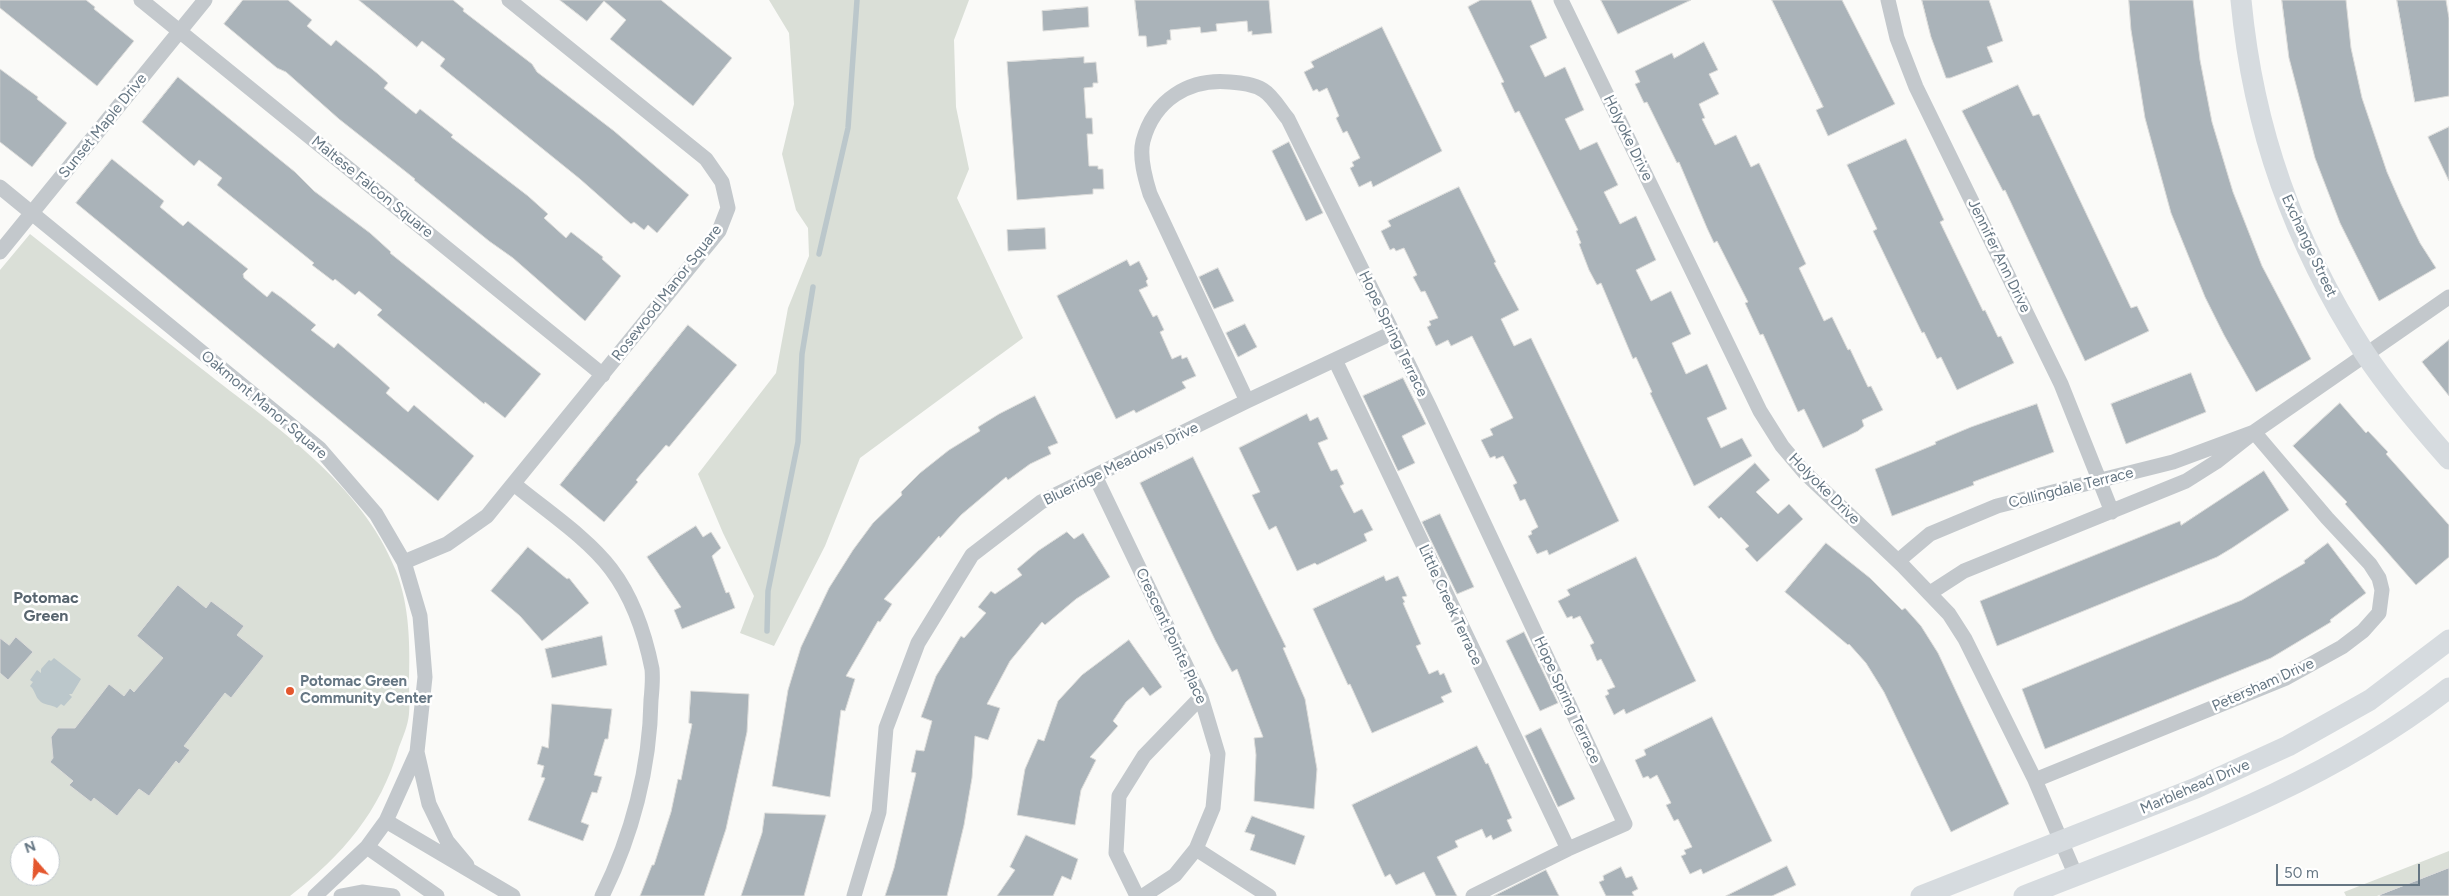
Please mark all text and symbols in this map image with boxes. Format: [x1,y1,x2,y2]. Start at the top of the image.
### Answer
street label: Sunset Maple Drive [55,70,151,182]
street label: Holyoke Drive [1599,92,1657,184]
street label: Maltese Falcon Square [308,132,436,242]
street label: Exchange Street [2277,192,2341,300]
street label: Jennifer Ann Drive [1964,196,2034,316]
street label: Rosewood Manor Square [608,221,726,365]
street label: Hope Spring Terrace [1355,268,1431,400]
street label: Oakmont Manor Square [197,347,331,463]
street label: Blueridge Meadows Drive [1041,419,1201,509]
street label: Holyoke Drive [1785,450,1863,528]
street label: Collingdale Terrace [2007,464,2135,512]
street label: Little Creek Terrace [1414,542,1486,668]
street label: Crescent Pointe Place [1132,565,1210,707]
district label: Potomac Green [13,588,79,626]
street label: Hope Spring Terrace [1530,634,1604,766]
street label: Petersham Drive [2209,654,2317,716]
place label: Potomac Green Community Center [300,673,433,708]
marker: Potomac Green Community Center [284,685,296,697]
street label: Marblehead Drive [2138,756,2252,818]
north arrow [10,836,60,886]
text: N [22,837,38,857]
scale bar [2279,854,2423,886]
text: 50 m [2284,864,2319,882]

